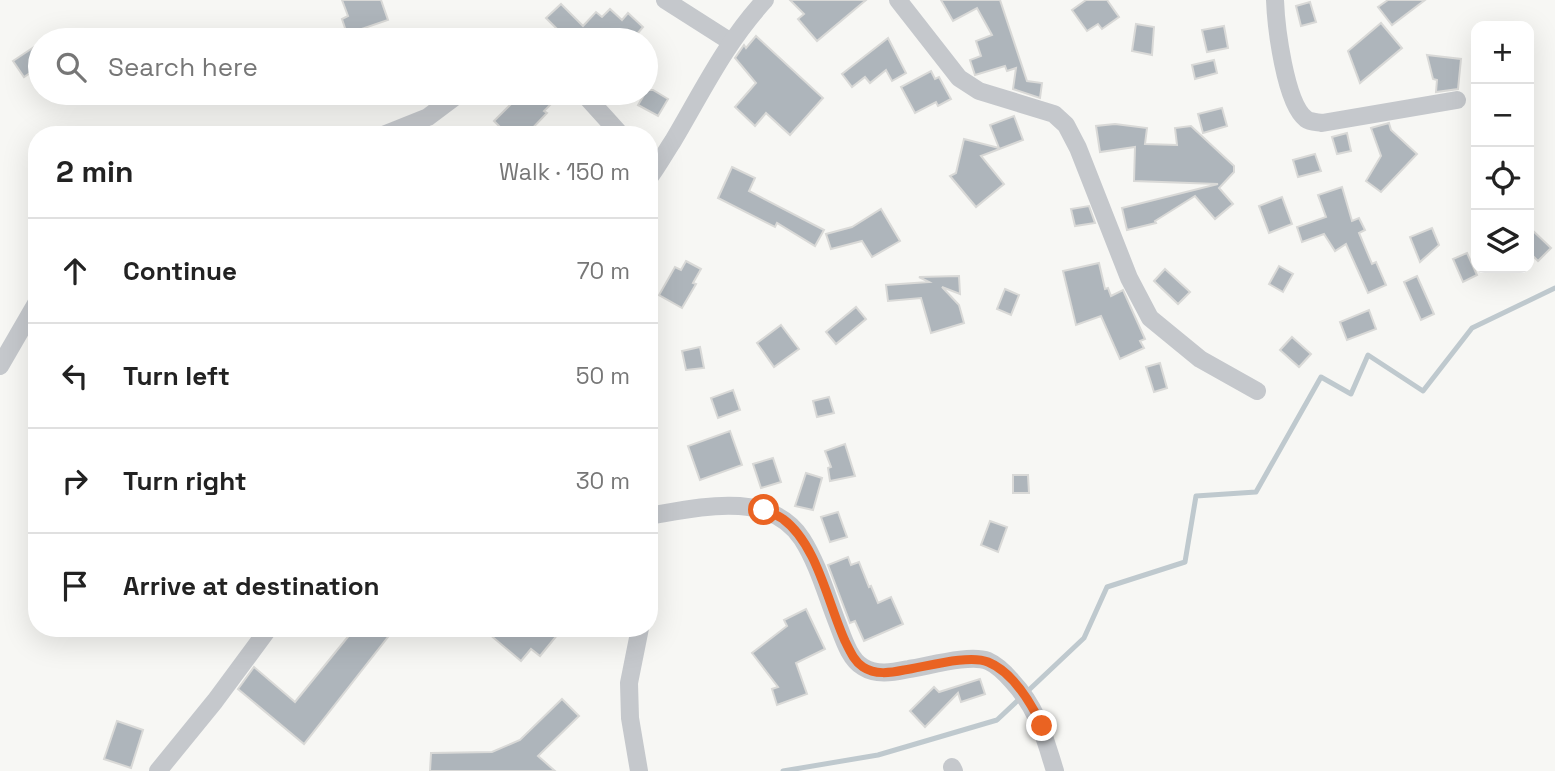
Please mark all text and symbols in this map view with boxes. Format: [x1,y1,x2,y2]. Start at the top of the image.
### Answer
map controls [1471,21,1534,273]
button: + [1471,21,1534,84]
search box [28,28,658,105]
icon: search [52,48,90,86]
text: Search here [108,50,258,84]
button: − [1471,84,1534,147]
button: locate [1471,147,1534,210]
text: 2 min [56,152,134,191]
text: Walk · 150 m [499,157,630,187]
button: layers [1471,210,1534,273]
icon: ahead [56,252,94,290]
text: Continue [123,254,237,288]
text: 70 m [577,256,630,286]
icon: left [56,357,94,395]
text: Turn left [123,359,230,393]
text: 50 m [576,361,630,391]
icon: right [56,462,94,500]
text: Turn right [123,464,247,498]
text: 30 m [576,466,630,496]
route start [748,494,779,525]
icon: arrive [56,567,94,605]
text: Arrive at destination [123,569,380,603]
route end [1026,710,1057,741]

